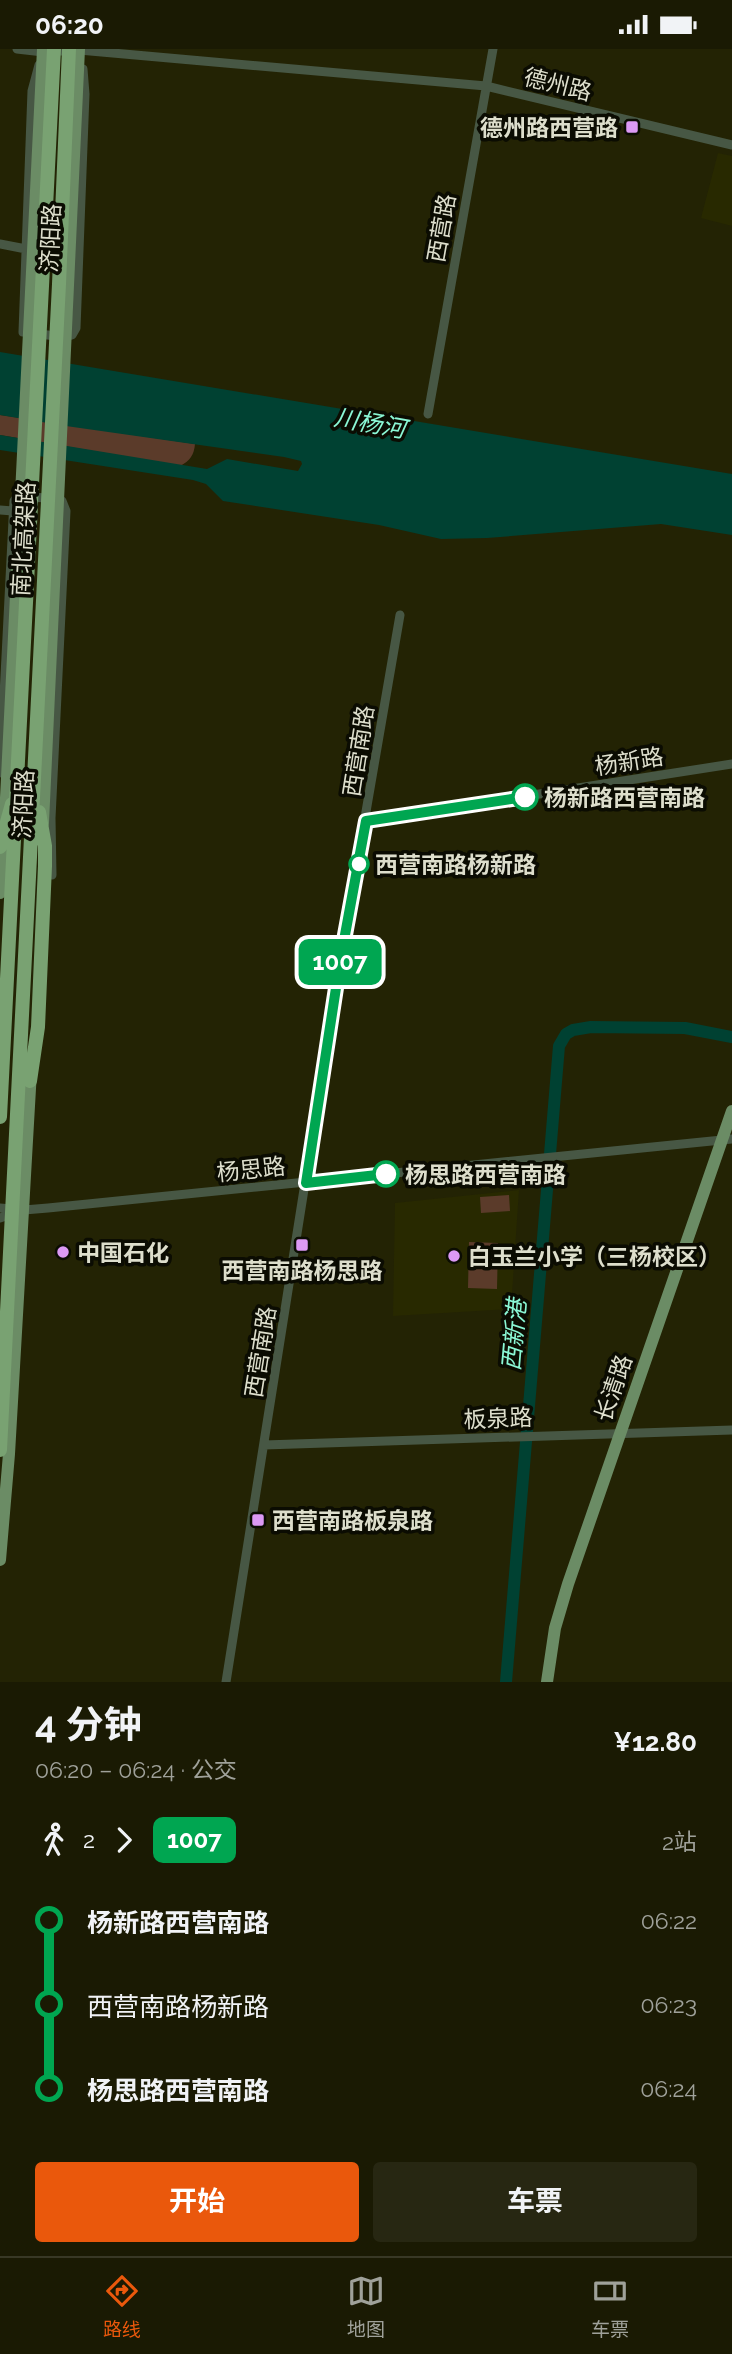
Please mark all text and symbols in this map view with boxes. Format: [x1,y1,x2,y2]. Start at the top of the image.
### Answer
text: 06:20 [35,10,104,40]
street label: 德州路 [521,63,595,105]
place label: 德州路西营路 [480,114,618,141]
marker: 德州路西营路 [624,119,640,135]
street label: 西营路 [422,192,460,264]
street label: 济阳路 [35,203,65,273]
water label: 川杨河 [332,402,412,444]
street label: 南北高架路 [7,481,39,597]
street label: 西营南路 [337,703,379,799]
street label: 杨新路 [593,742,665,780]
street label: 济阳路 [8,769,38,839]
marker: 杨新路西营南路 [512,784,538,810]
place label: 杨新路西营南路 [544,784,705,811]
place label: 西营南路杨新路 [375,851,536,878]
marker: 西营南路杨新路 [349,854,369,874]
line badge: 1007 [291,939,389,985]
text: 1007 [313,947,367,976]
street label: 杨思路 [215,1152,287,1186]
marker: 杨思路西营南路 [373,1161,399,1187]
place label: 杨思路西营南路 [405,1161,566,1188]
marker: 西营南路杨思路 [294,1237,310,1253]
place label: 中国石化 [77,1239,169,1266]
place label: 白玉兰小学（三杨校区） [468,1243,721,1270]
marker: 中国石化 [55,1244,71,1260]
marker: 白玉兰小学（三杨校区） [446,1248,462,1264]
place label: 西营南路杨思路 [222,1257,383,1284]
water label: 西新港 [496,1295,532,1372]
street label: 西营南路 [239,1304,281,1400]
street label: 长清路 [589,1351,637,1425]
street label: 板泉路 [463,1403,533,1433]
place label: 西营南路板泉路 [272,1507,433,1534]
marker: 西营南路板泉路 [250,1512,266,1528]
text: 4 分钟 [35,1702,142,1747]
text: ¥12.80 [613,1727,697,1757]
text: 06:20 – 06:24 · 公交 [35,1756,237,1783]
icon: walk [35,1821,73,1859]
icon: forward [105,1821,143,1859]
text: 1007 [167,1825,222,1854]
text: 2 [83,1826,95,1853]
text: 2站 [662,1828,697,1855]
text: 06:22 [641,1907,697,1934]
text: 杨新路西营南路 [87,1908,269,1938]
text: 06:23 [640,1991,697,2018]
text: 西营南路杨新路 [87,1992,269,2022]
text: 06:24 [640,2075,697,2102]
text: 杨思路西营南路 [87,2076,269,2106]
button: 开始 [35,2162,359,2242]
button: 车票 [373,2162,697,2242]
tab: 路线 [103,2272,141,2341]
tab: 地图 [347,2272,385,2341]
tab: 车票 [591,2272,629,2341]

